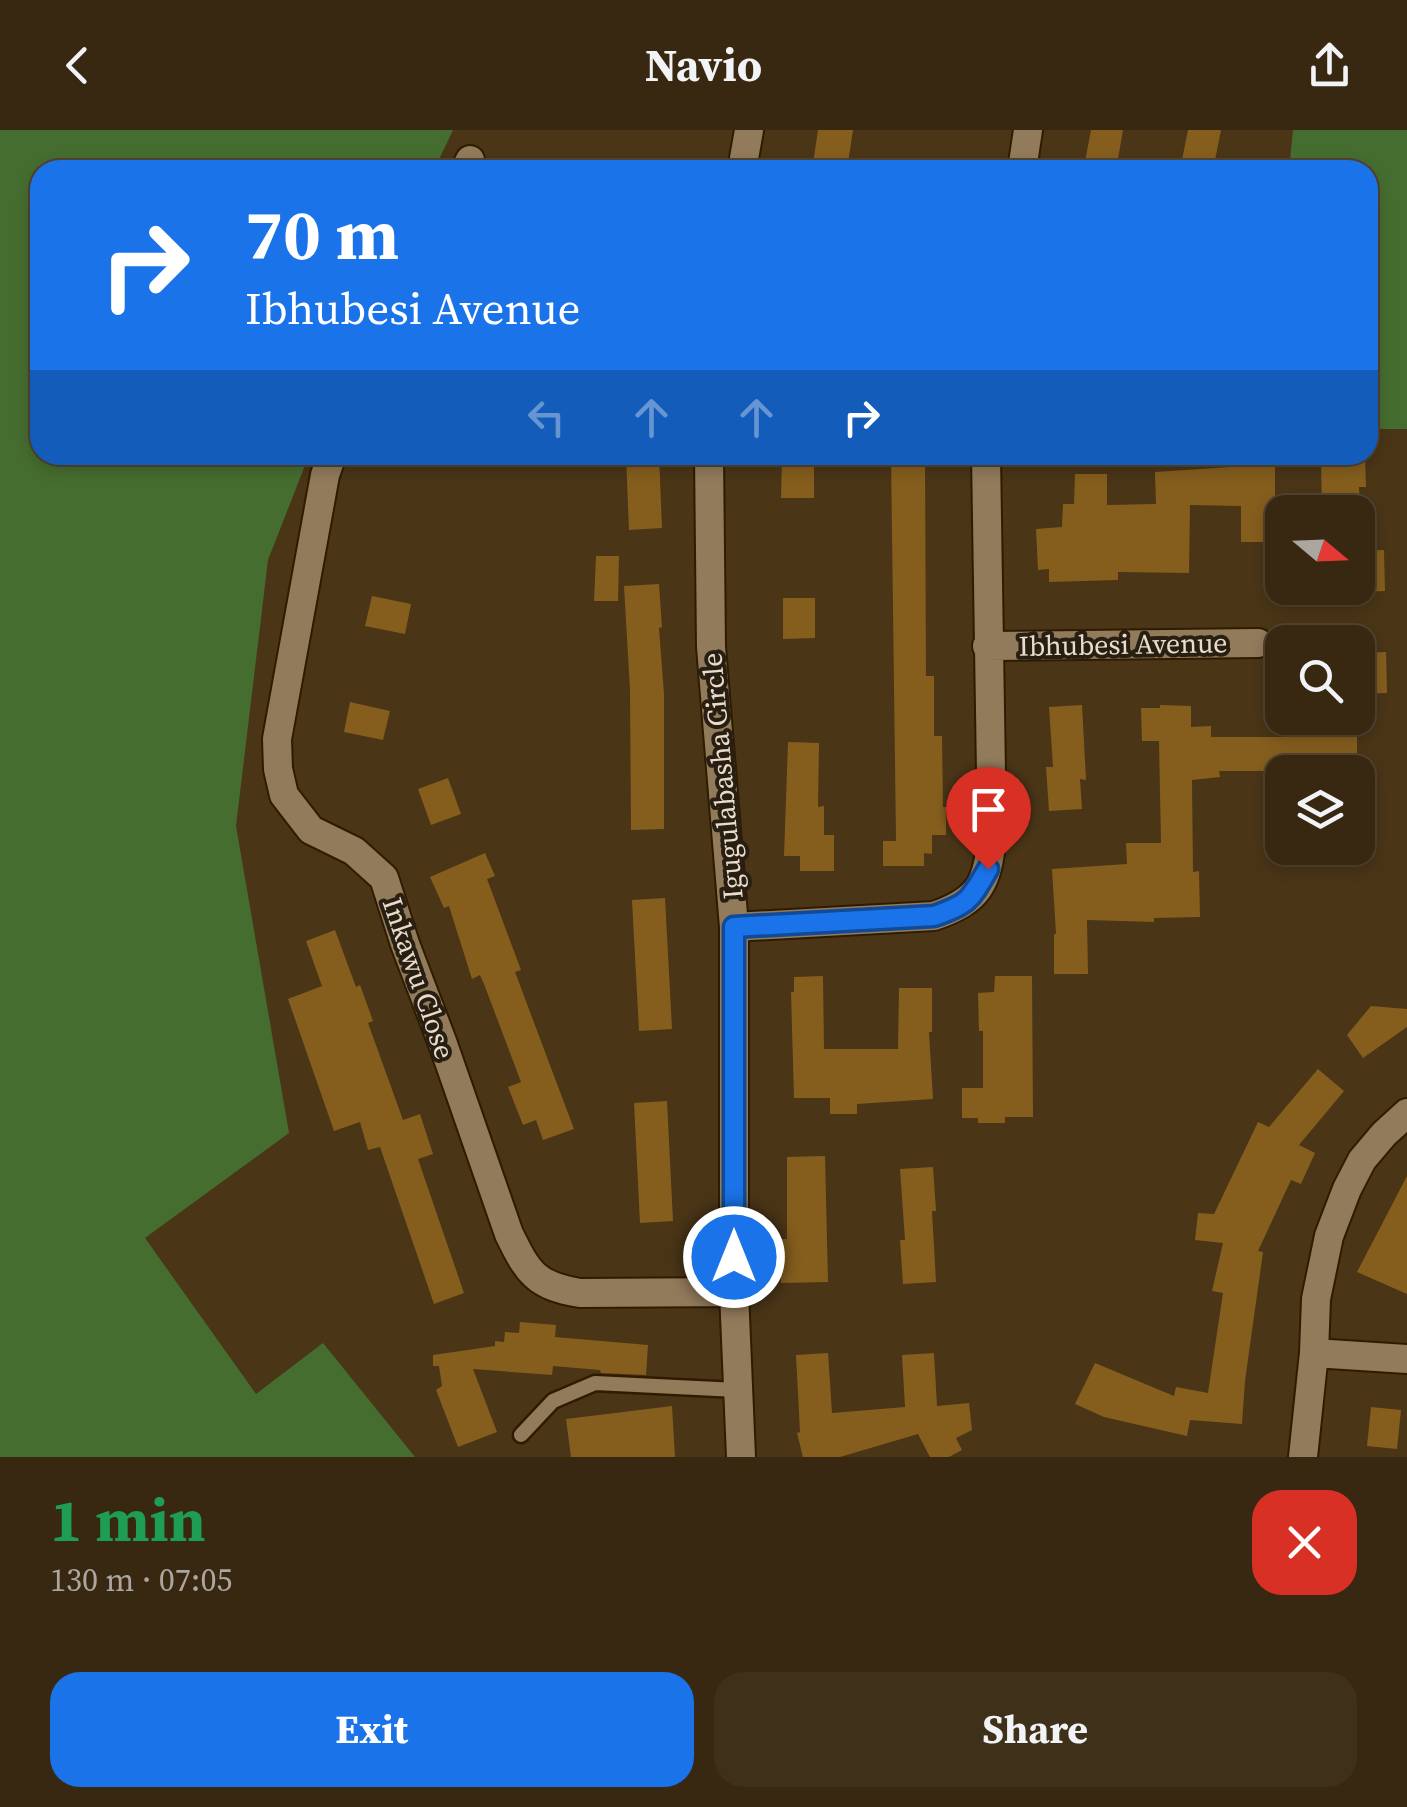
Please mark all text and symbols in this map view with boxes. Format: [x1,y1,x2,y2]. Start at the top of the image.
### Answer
text: Navio [645,34,762,96]
icon: back [50,38,105,93]
icon: share [1302,38,1357,93]
text: 70 m [245,186,399,282]
icon: right [80,200,210,330]
text: Ibhubesi Avenue [245,277,580,339]
icon: left [519,390,574,445]
icon: ahead [624,390,679,445]
icon: ahead [729,390,784,445]
icon: right [834,390,889,445]
north arrow [1265,495,1375,605]
map controls [1265,495,1375,865]
street label: Ibhubesi Avenue [1018,623,1228,665]
button: search [1265,625,1375,735]
street label: Igugulabasha Circle [692,651,752,901]
button: layers [1265,755,1375,865]
pin [946,767,1031,870]
icon: arrive [961,782,1016,837]
street label: Inkawu Close [374,892,464,1064]
position arrow [682,1205,786,1309]
text: 1 min [50,1479,206,1561]
button: close [1252,1490,1357,1595]
text: 130 m · 07:05 [50,1558,232,1602]
button: Exit [50,1672,694,1787]
button: Share [714,1672,1357,1787]

